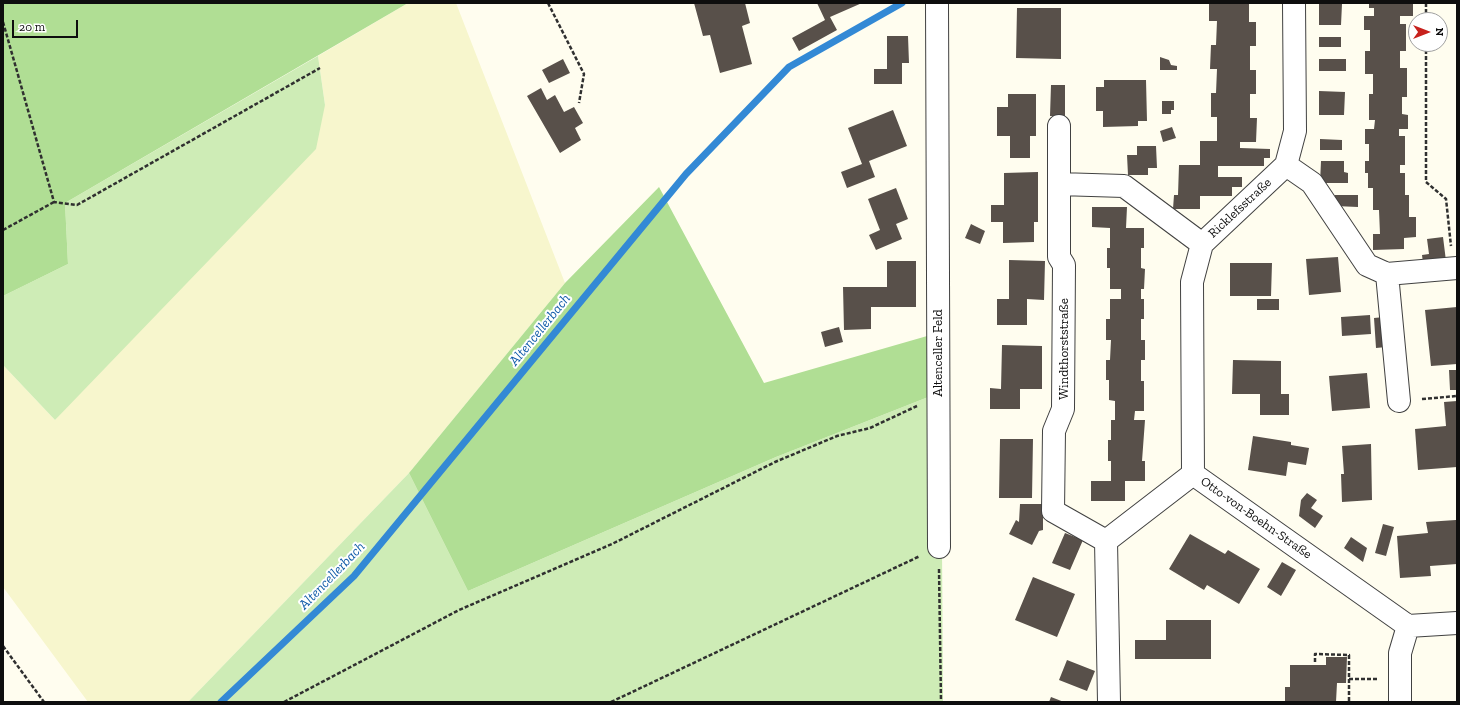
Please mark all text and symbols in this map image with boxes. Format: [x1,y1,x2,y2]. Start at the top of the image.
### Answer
scale bar [14,12,80,38]
north arrow [1408,12,1448,52]
text: 20 m [19,20,45,34]
text: N [1433,28,1446,36]
street label: Ricklefsstraße [1205,175,1275,241]
water label: Altencellerbach [506,291,574,369]
street label: Windthorststraße [1056,298,1072,400]
street label: Altenceller Feld [930,309,946,397]
street label: Otto-von-Boehn-Straße [1197,474,1315,562]
water label: Altencellerbach [296,539,368,613]

